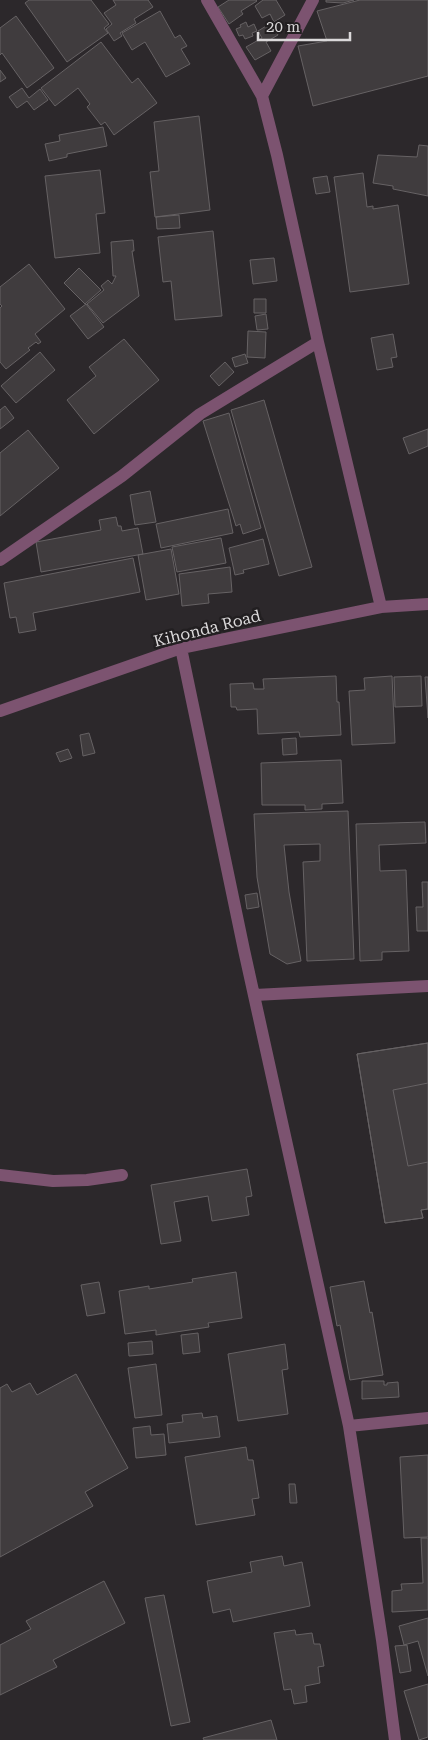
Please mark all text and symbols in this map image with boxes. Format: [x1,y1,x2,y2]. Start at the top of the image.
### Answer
scale bar [258,10,350,42]
text: 20 m [266,18,301,36]
street label: Kihonda Road [152,606,263,651]

